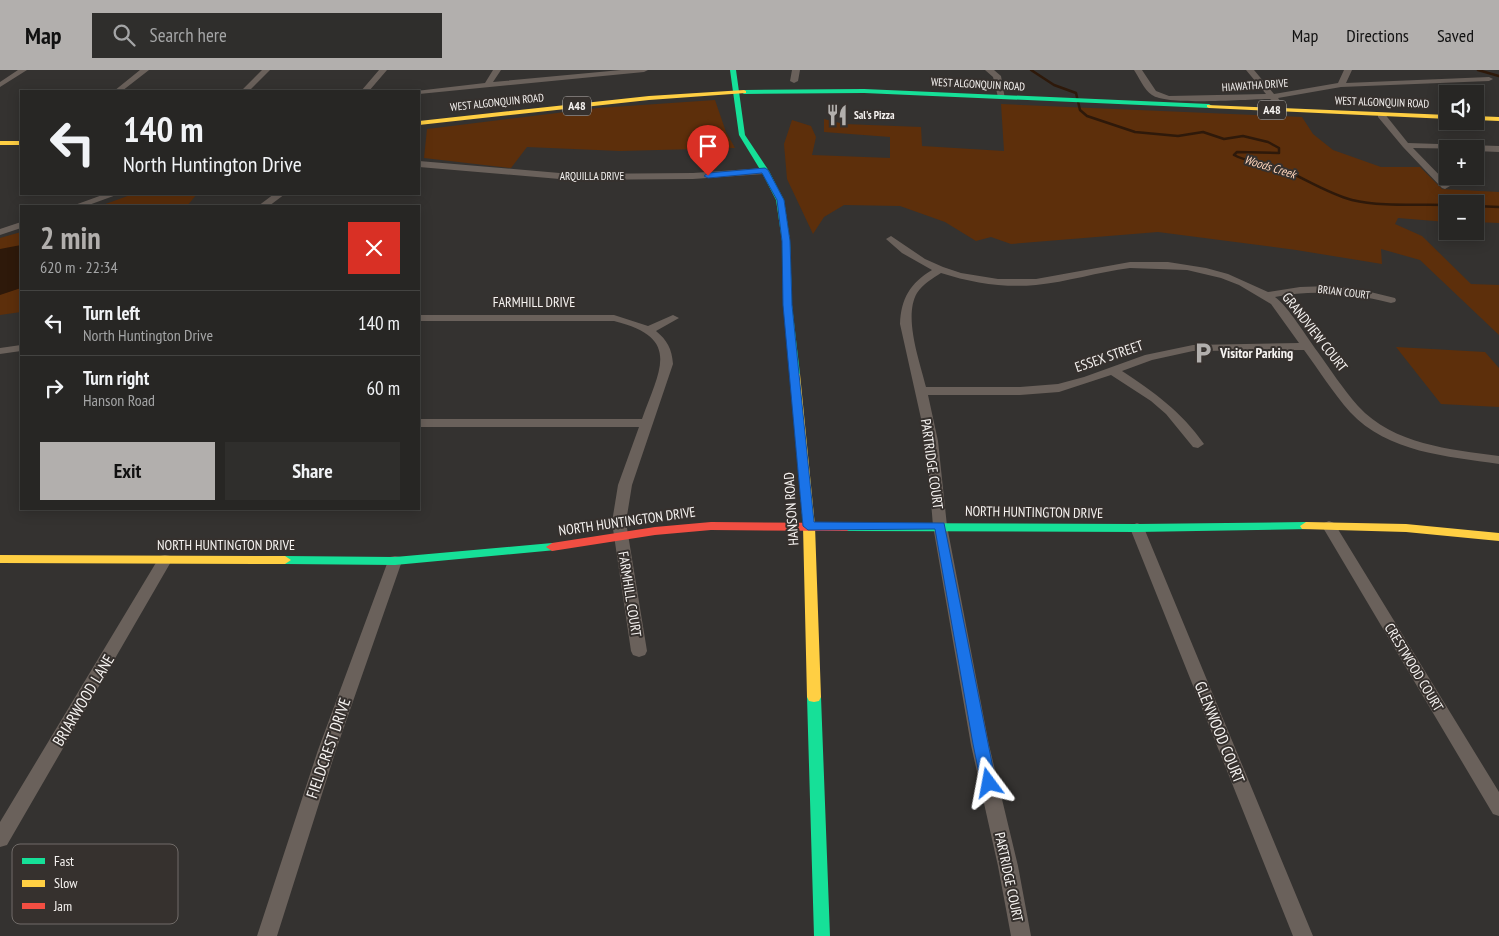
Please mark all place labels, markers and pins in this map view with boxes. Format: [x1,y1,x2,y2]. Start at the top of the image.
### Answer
restaurant icon: Sal's Pizza [824,102,850,128]
place label: Sal's Pizza [854,108,895,122]
pin [687,125,729,176]
parking icon: Visitor Parking [1190,340,1216,366]
place label: Visitor Parking [1219,344,1293,362]

